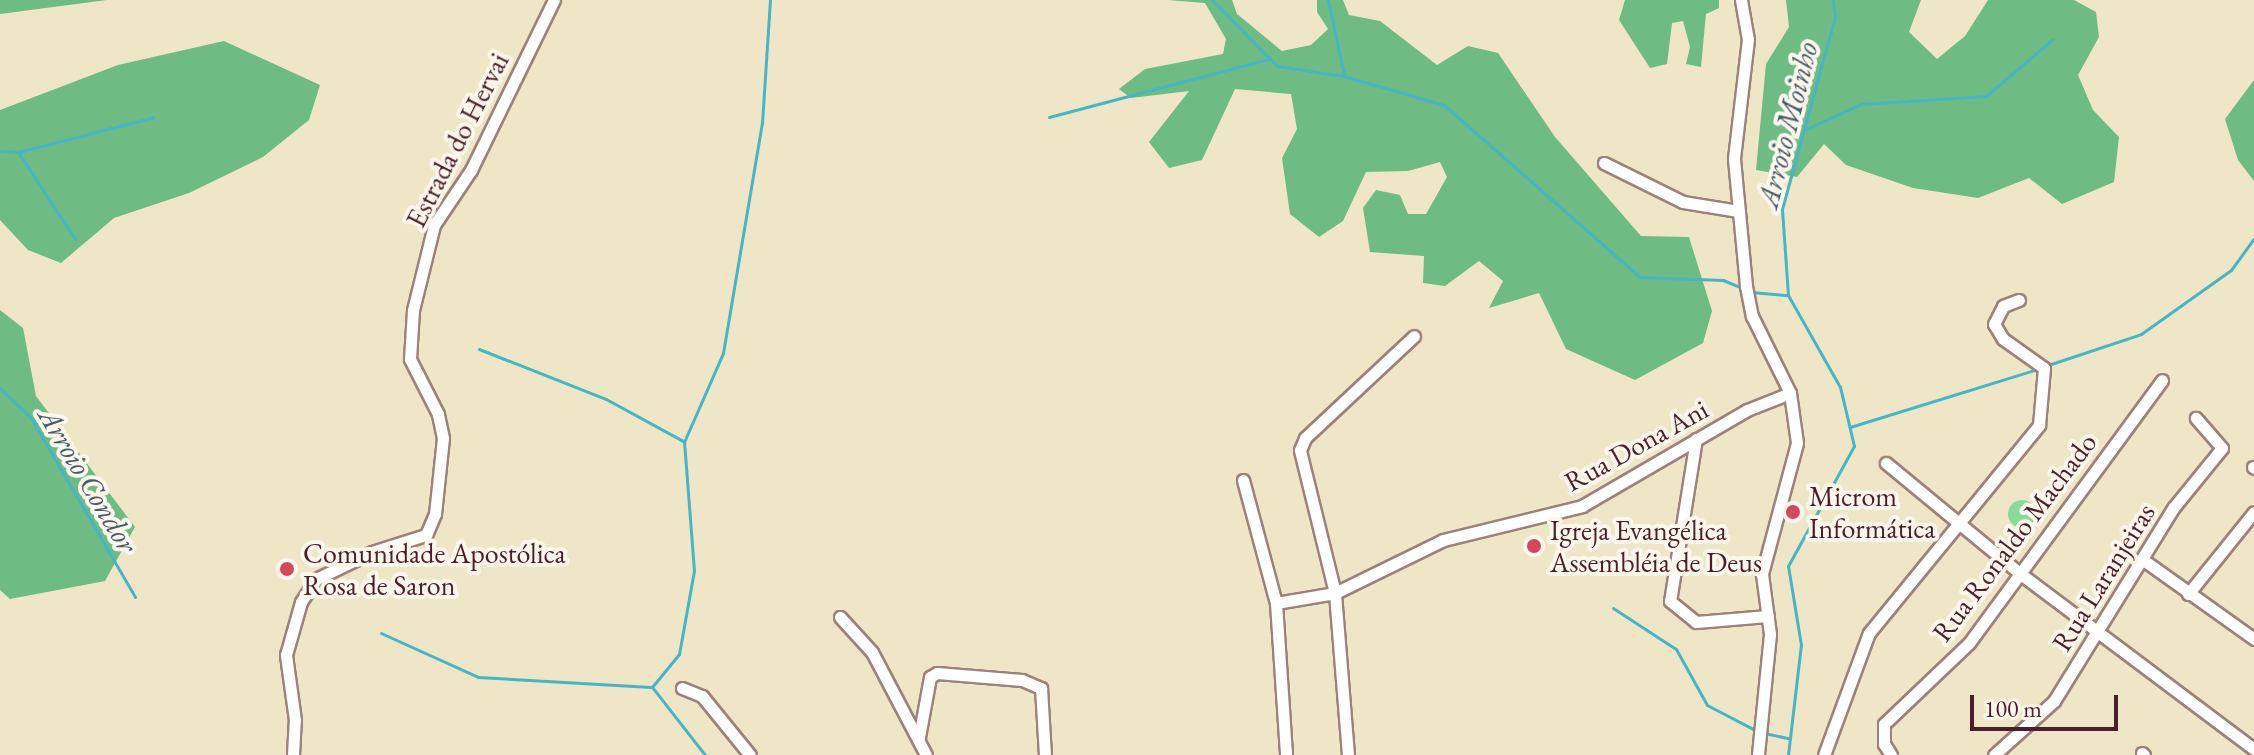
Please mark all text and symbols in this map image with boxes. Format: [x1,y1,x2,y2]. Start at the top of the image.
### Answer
water label: Arroio Moinho [1750,38,1826,212]
street label: Estrada do Hervai [399,47,515,233]
street label: Rua Dona Ani [1558,392,1714,498]
water label: Arroio Condor [31,401,145,559]
street label: Rua Ronaldo Machado [1925,426,2103,648]
place label: Microm Informática [1809,479,1935,545]
street label: Rua Laranjeiras [2044,497,2162,657]
marker: Microm Informática [1784,503,1802,521]
place label: Igreja Evangélica Assembléia de Deus [1550,513,1762,579]
place label: Comunidade Apostólica Rosa de Saron [303,536,566,602]
marker: Igreja Evangélica Assembléia de Deus [1525,537,1543,555]
marker: Comunidade Apostólica Rosa de Saron [278,560,296,578]
scale bar [1974,679,2122,729]
text: 100 m [1984,693,2042,724]

